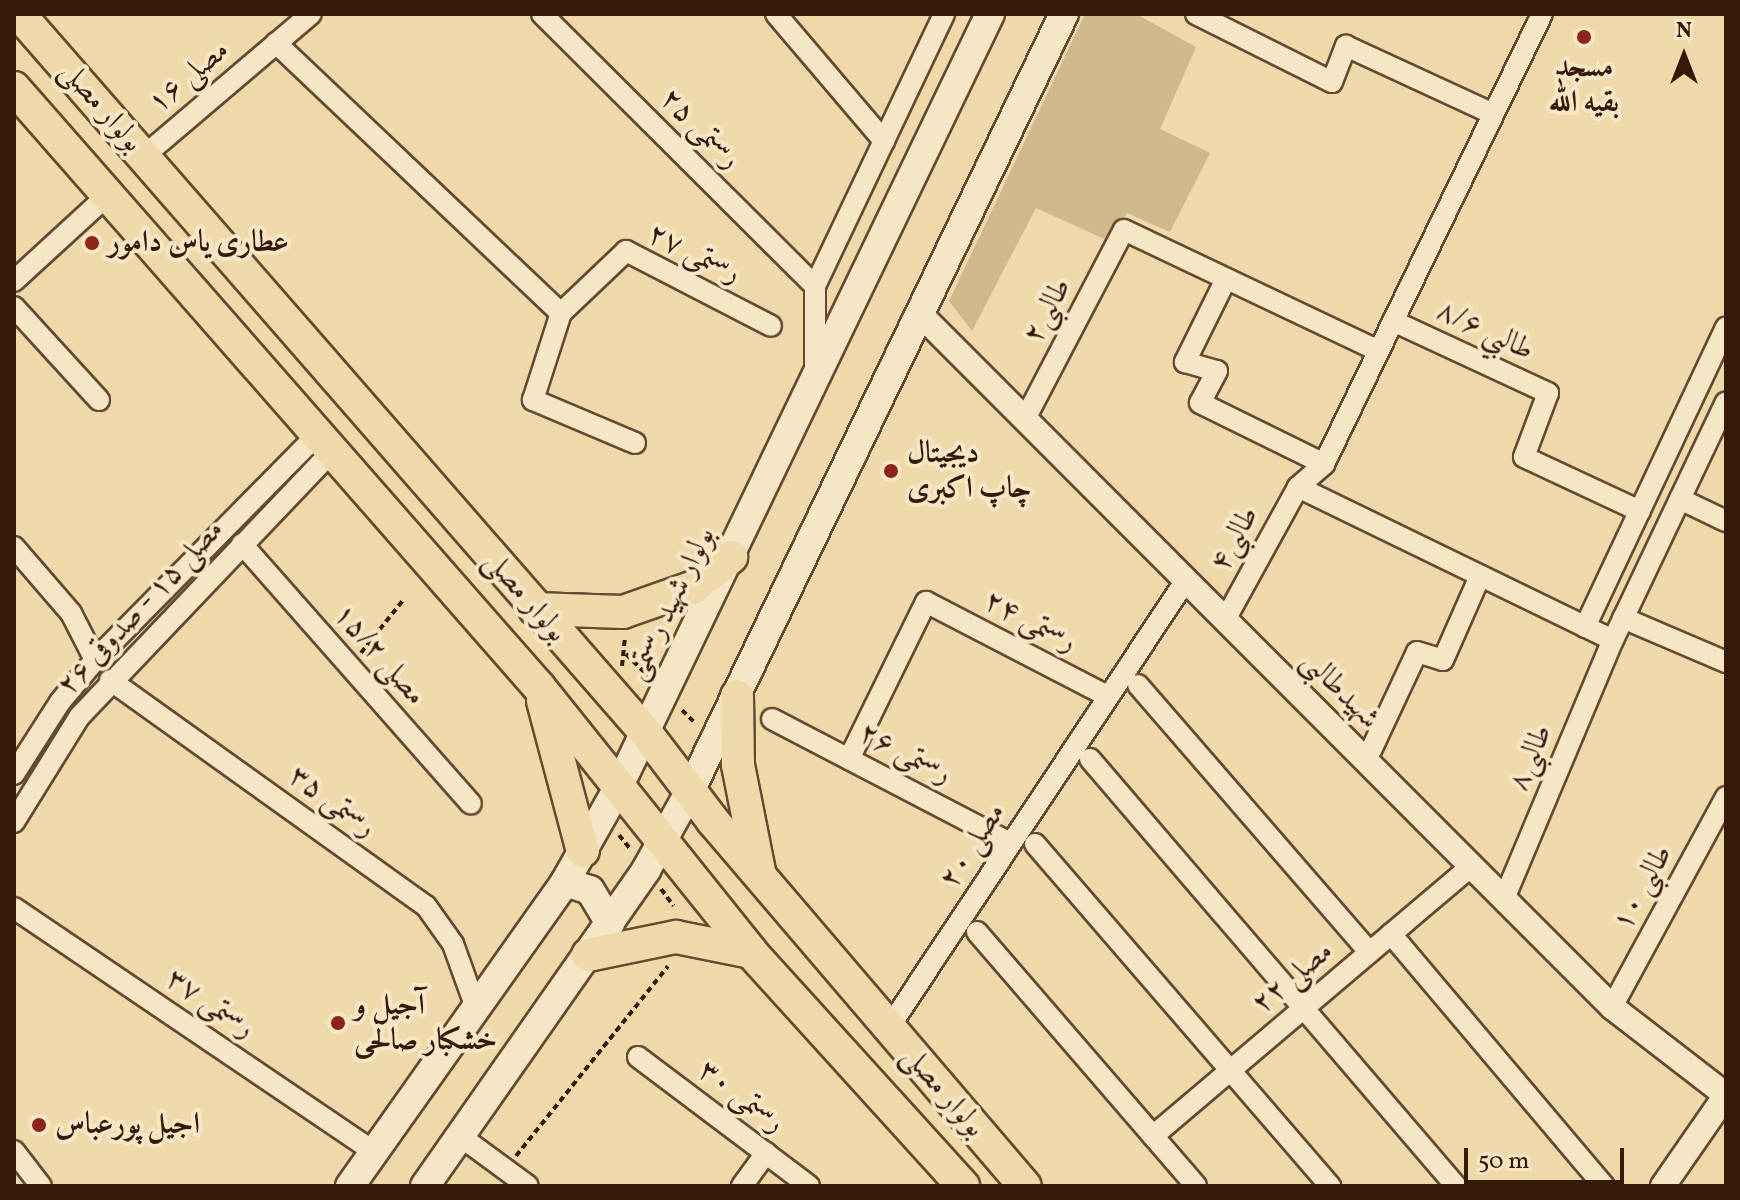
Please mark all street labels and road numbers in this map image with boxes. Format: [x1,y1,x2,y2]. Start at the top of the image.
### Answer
street label: مصلی ۱۶ [141,33,237,121]
street label: بولوار مصلی [52,54,150,160]
street label: رستمی ۲۵ [652,81,748,177]
street label: رستمی ۲۷ [641,216,747,292]
street label: طالبی۲ [1016,272,1080,350]
street label: طالبي ۸/۶ [1431,293,1539,369]
street label: طالبی۴ [1203,500,1267,578]
street label: مصلی ۱۵ - صدوقی ۲۶ [50,512,232,704]
street label: بولوار شهید رستمی [618,522,724,686]
street label: بولوار مصلی [476,544,574,650]
street label: رستمی ۲۴ [978,583,1082,661]
street label: مصلی ۱۵/۲ [325,597,433,713]
street label: شهیدطالبی [1293,643,1387,737]
street label: رستمی ۲۶ [853,715,957,793]
street label: طالبی۸ [1501,719,1561,797]
street label: رستمی ۳۵ [281,758,383,846]
street label: مصلی ۲۰ [932,797,1014,895]
street label: طالبی ۱۰ [1605,839,1681,937]
street label: مصلی ۲۲ [1245,934,1341,1022]
street label: رستمی ۳۷ [159,961,261,1047]
street label: بولوار مصلی [894,1039,992,1145]
street label: رستمی ۳۰ [690,1053,792,1141]

